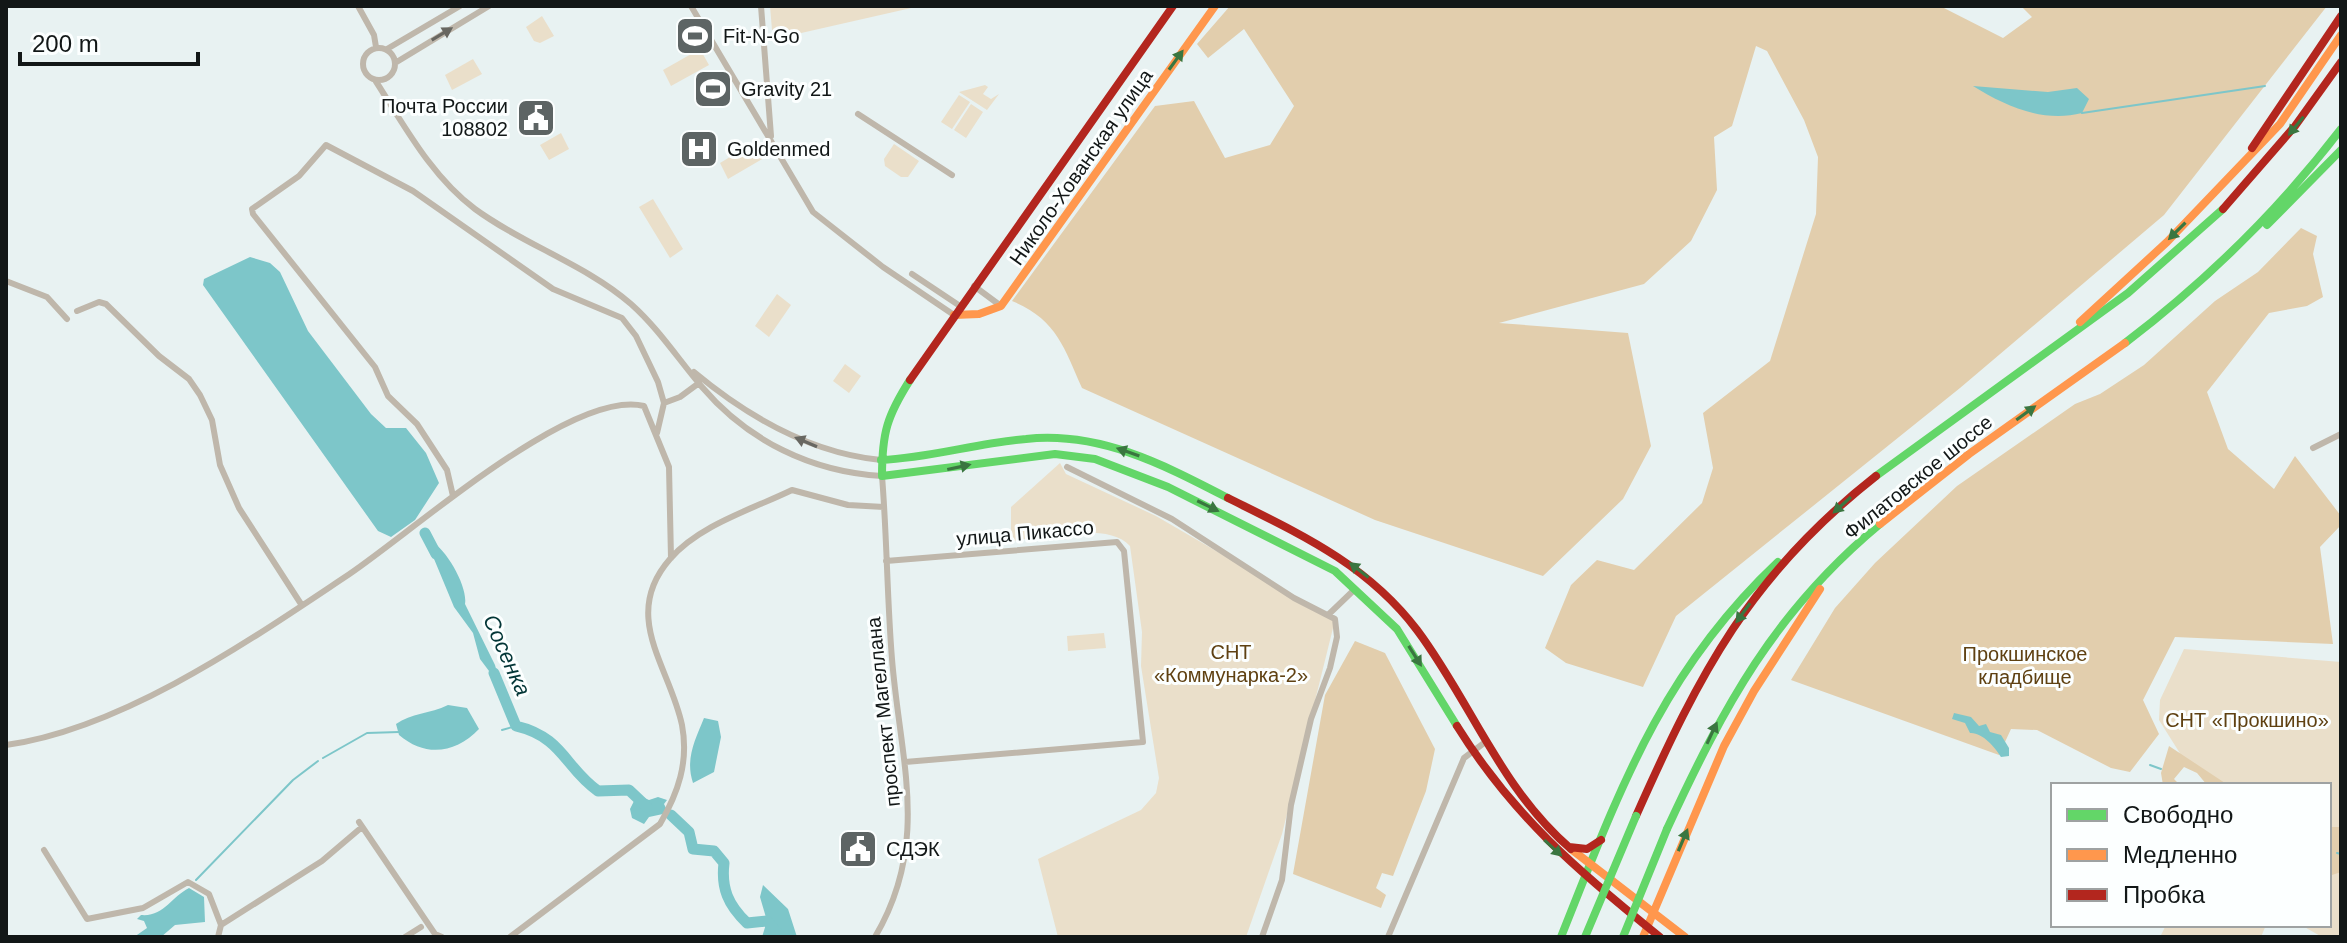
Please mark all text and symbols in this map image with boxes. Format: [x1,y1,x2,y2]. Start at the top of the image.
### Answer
sports icon: Fit-N-Go [674,15,716,57]
scale bar [20,16,198,66]
place label: Fit-N-Go [723,25,800,47]
one-way arrow [431,27,453,41]
text: 200 m [32,30,99,57]
one-way arrow [1167,50,1183,70]
street label: Николо-Хованская улица [1005,64,1157,269]
sports icon: Gravity 21 [692,68,734,110]
place label: Gravity 21 [741,78,832,100]
place label: Почта России 108802 [381,95,508,140]
public building icon: Почта России 108802 [515,97,557,139]
one-way arrow [2289,116,2305,136]
hospital icon: Goldenmed [678,128,720,170]
place label: Goldenmed [727,138,830,160]
one-way arrow [2168,221,2187,240]
one-way arrow [2016,405,2037,421]
street label: Филатовское шоссе [1839,410,1997,544]
one-way arrow [793,435,817,448]
one-way arrow [1116,445,1140,458]
one-way arrow [947,460,972,473]
one-way arrow [1833,495,1852,513]
one-way arrow [1196,499,1220,513]
street label: улица Пикассо [955,516,1095,550]
one-way arrow [1349,562,1369,579]
one-way arrow [1736,603,1752,623]
water label: Сосенка [478,611,536,699]
street label: проспект Магеллана [862,615,904,808]
park label: СНТ «Коммунарка-2» [1154,641,1308,686]
park label: Прокшинское кладбище [1963,643,2087,688]
one-way arrow [1408,645,1422,667]
park label: СНТ «Прокшино» [2165,709,2329,731]
one-way arrow [1705,722,1719,745]
legend [2051,783,2331,927]
text: Свободно [2123,801,2233,828]
public building icon: СДЭК [837,828,879,870]
one-way arrow [1676,828,1689,852]
place label: СДЭК [886,838,940,860]
one-way arrow [1543,838,1562,856]
text: Медленно [2123,841,2237,868]
text: Пробка [2123,881,2206,908]

